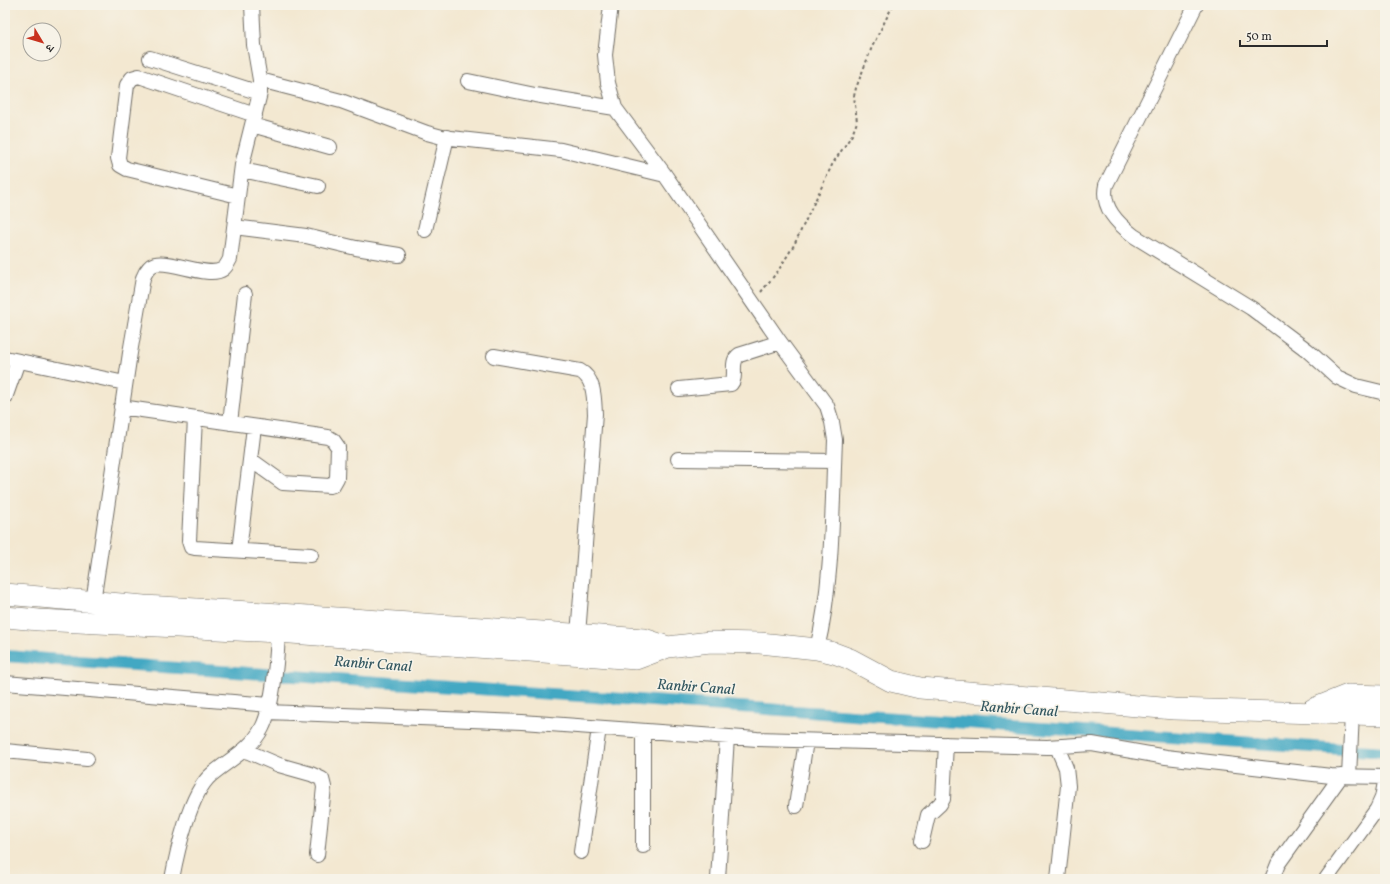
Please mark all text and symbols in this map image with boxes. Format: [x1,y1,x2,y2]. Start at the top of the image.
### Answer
north arrow [22,22,62,62]
scale bar [1240,22,1327,48]
text: 50 m [1246,29,1272,45]
text: उ [40,40,57,55]
water label: Ranbir Canal [333,652,413,678]
water label: Ranbir Canal [656,675,736,701]
water label: Ranbir Canal [979,697,1059,723]

